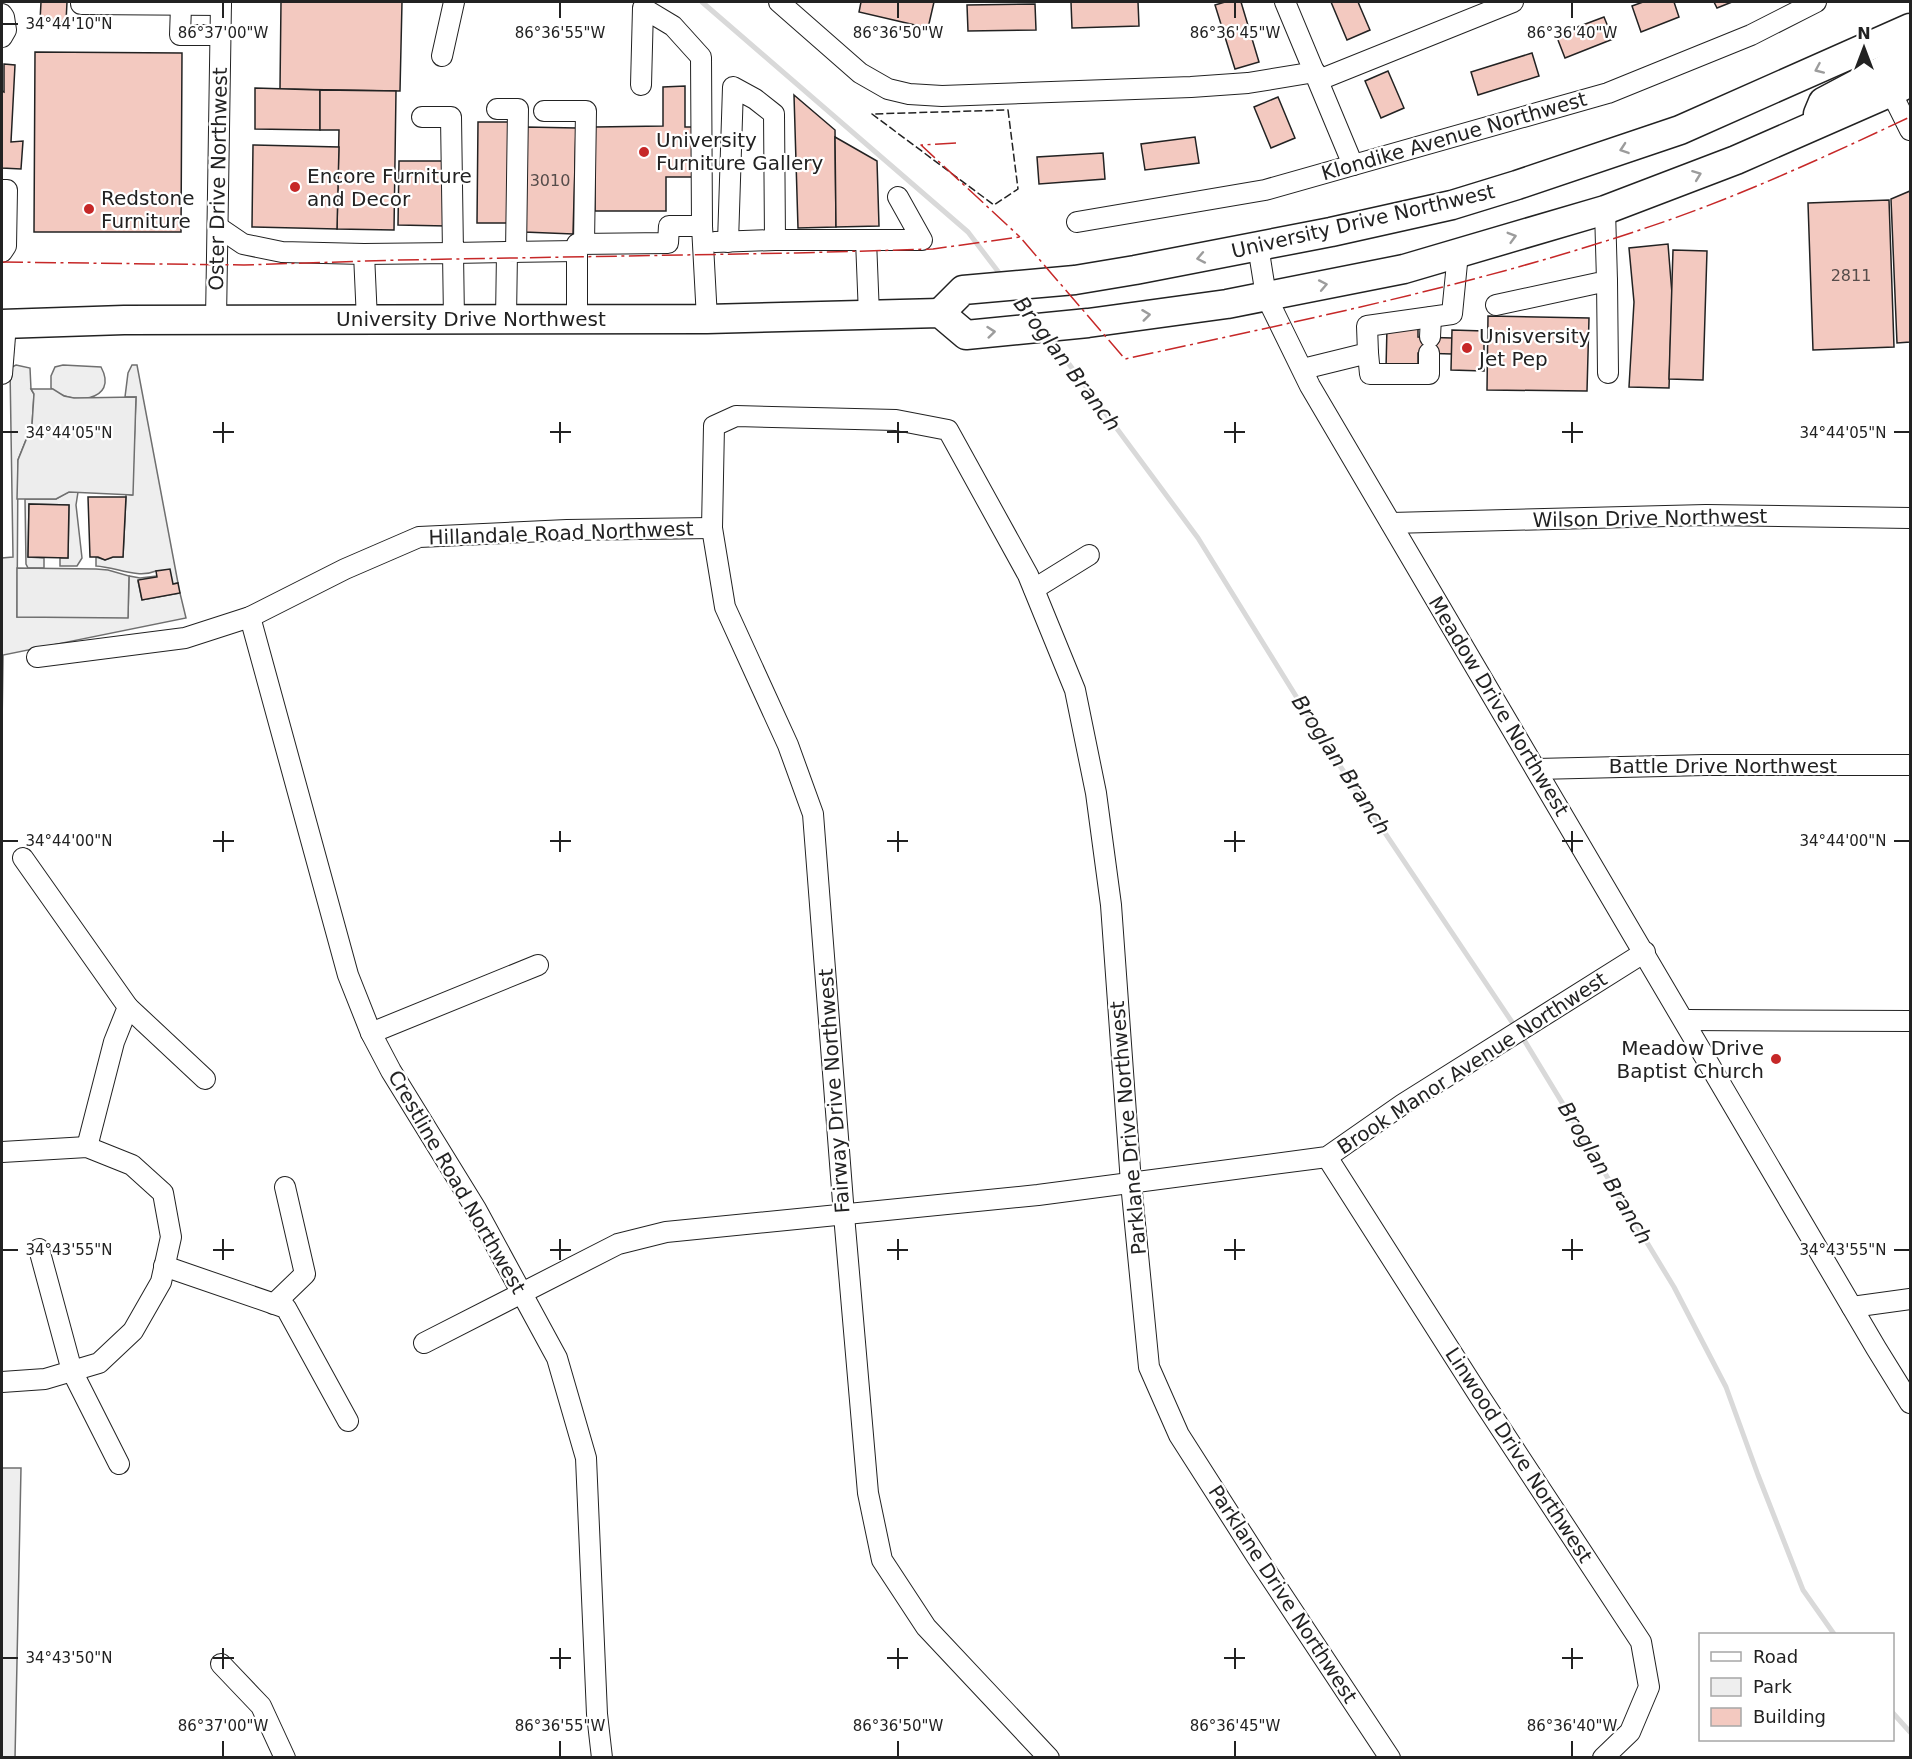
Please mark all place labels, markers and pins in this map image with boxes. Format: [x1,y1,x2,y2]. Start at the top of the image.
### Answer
place label: University Furniture Gallery [656,128,824,175]
marker: University Furniture Gallery [637,145,651,159]
place label: Encore Furniture and Decor [307,164,472,211]
marker: Encore Furniture and Decor [288,180,302,194]
place label: Redstone Furniture [101,186,194,233]
marker: Redstone Furniture [82,202,96,216]
place label: Unisversity Jet Pep [1477,324,1590,371]
marker: Unisversity Jet Pep [1460,341,1474,355]
place label: Meadow Drive Baptist Church [1617,1036,1764,1083]
marker: Meadow Drive Baptist Church [1769,1052,1783,1066]

